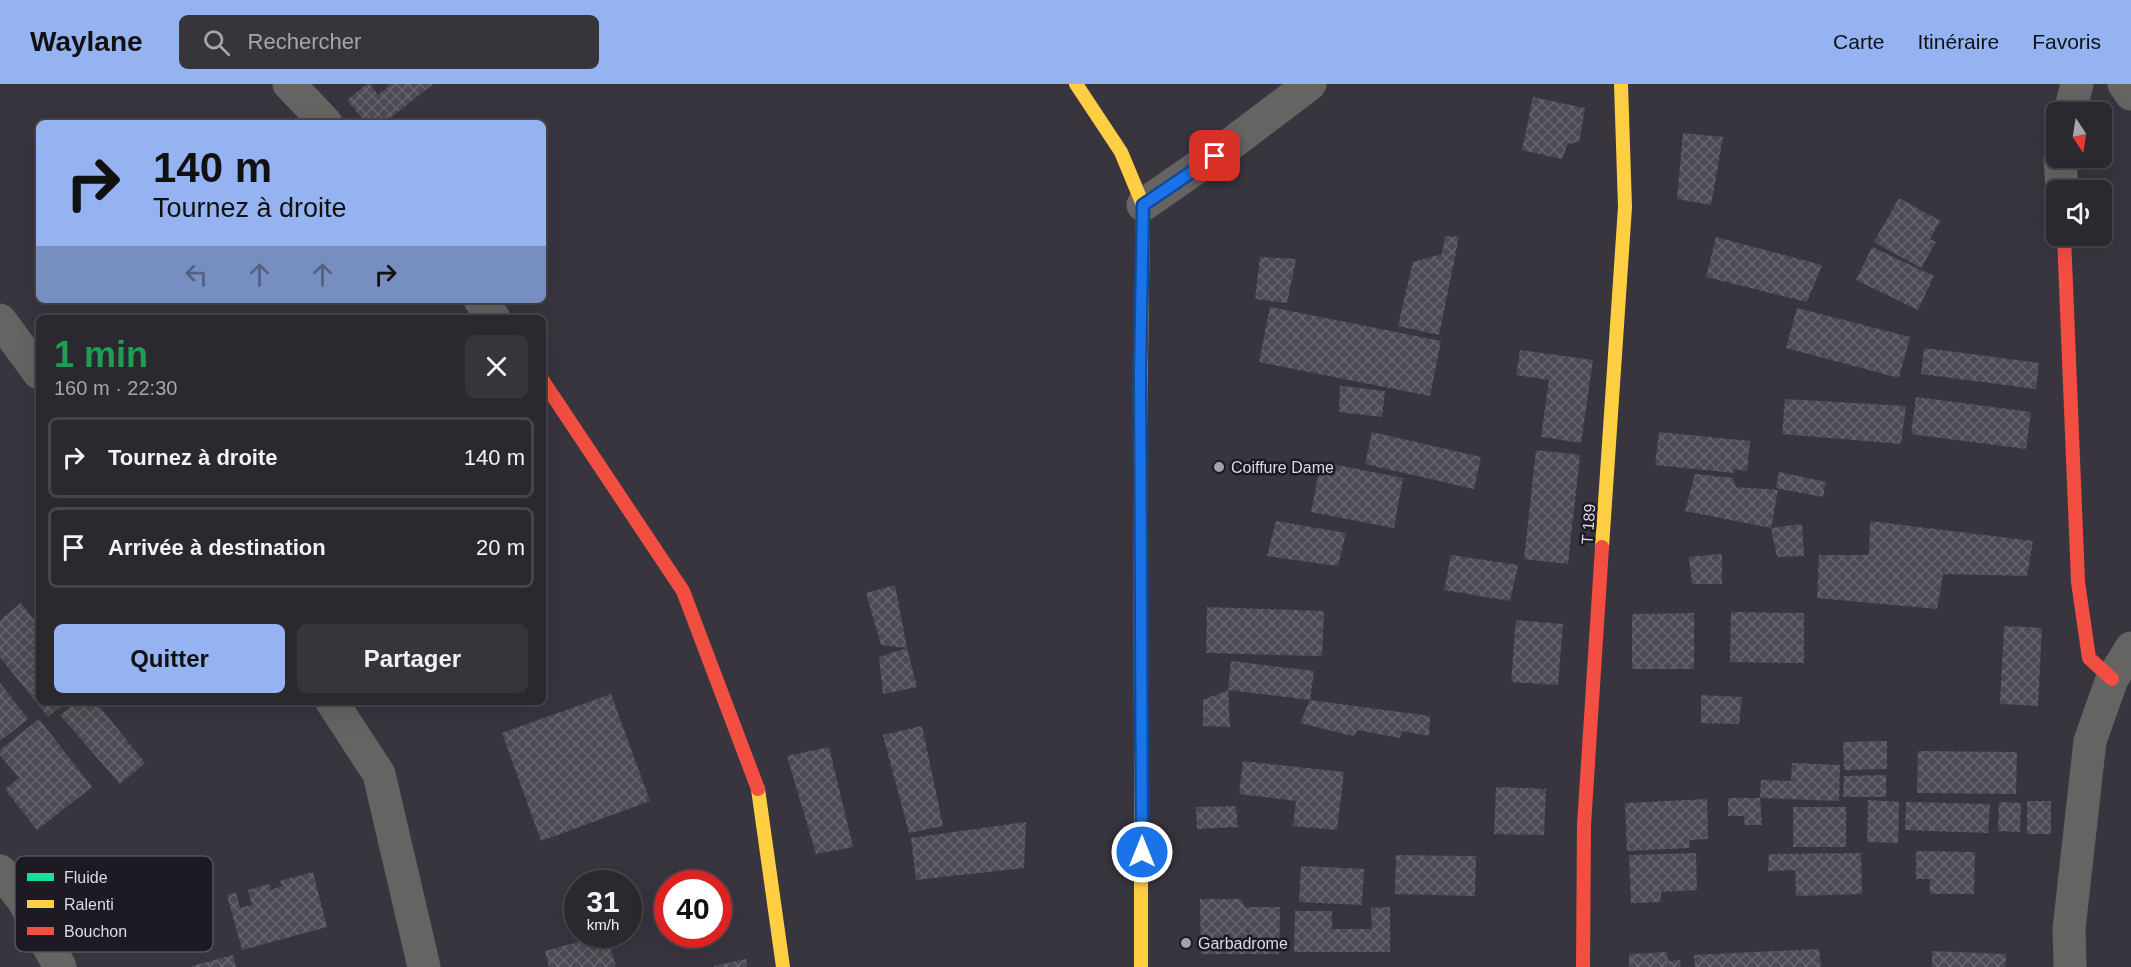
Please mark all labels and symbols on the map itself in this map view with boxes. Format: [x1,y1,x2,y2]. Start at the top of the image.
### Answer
north arrow [2046,102,2112,168]
pin [1189,130,1240,181]
place label: Coiffure Dame [1231,459,1334,476]
marker: Coiffure Dame [1212,460,1226,474]
street label: T 189 [1579,503,1598,545]
position arrow [1110,820,1174,884]
legend [15,856,213,952]
text: Fluide [64,869,108,886]
speed limit sign: 40 [654,870,732,948]
text: Ralenti [64,896,114,913]
text: Bouchon [64,923,127,940]
place label: Garbadrome [1198,935,1288,952]
marker: Garbadrome [1179,936,1193,950]

